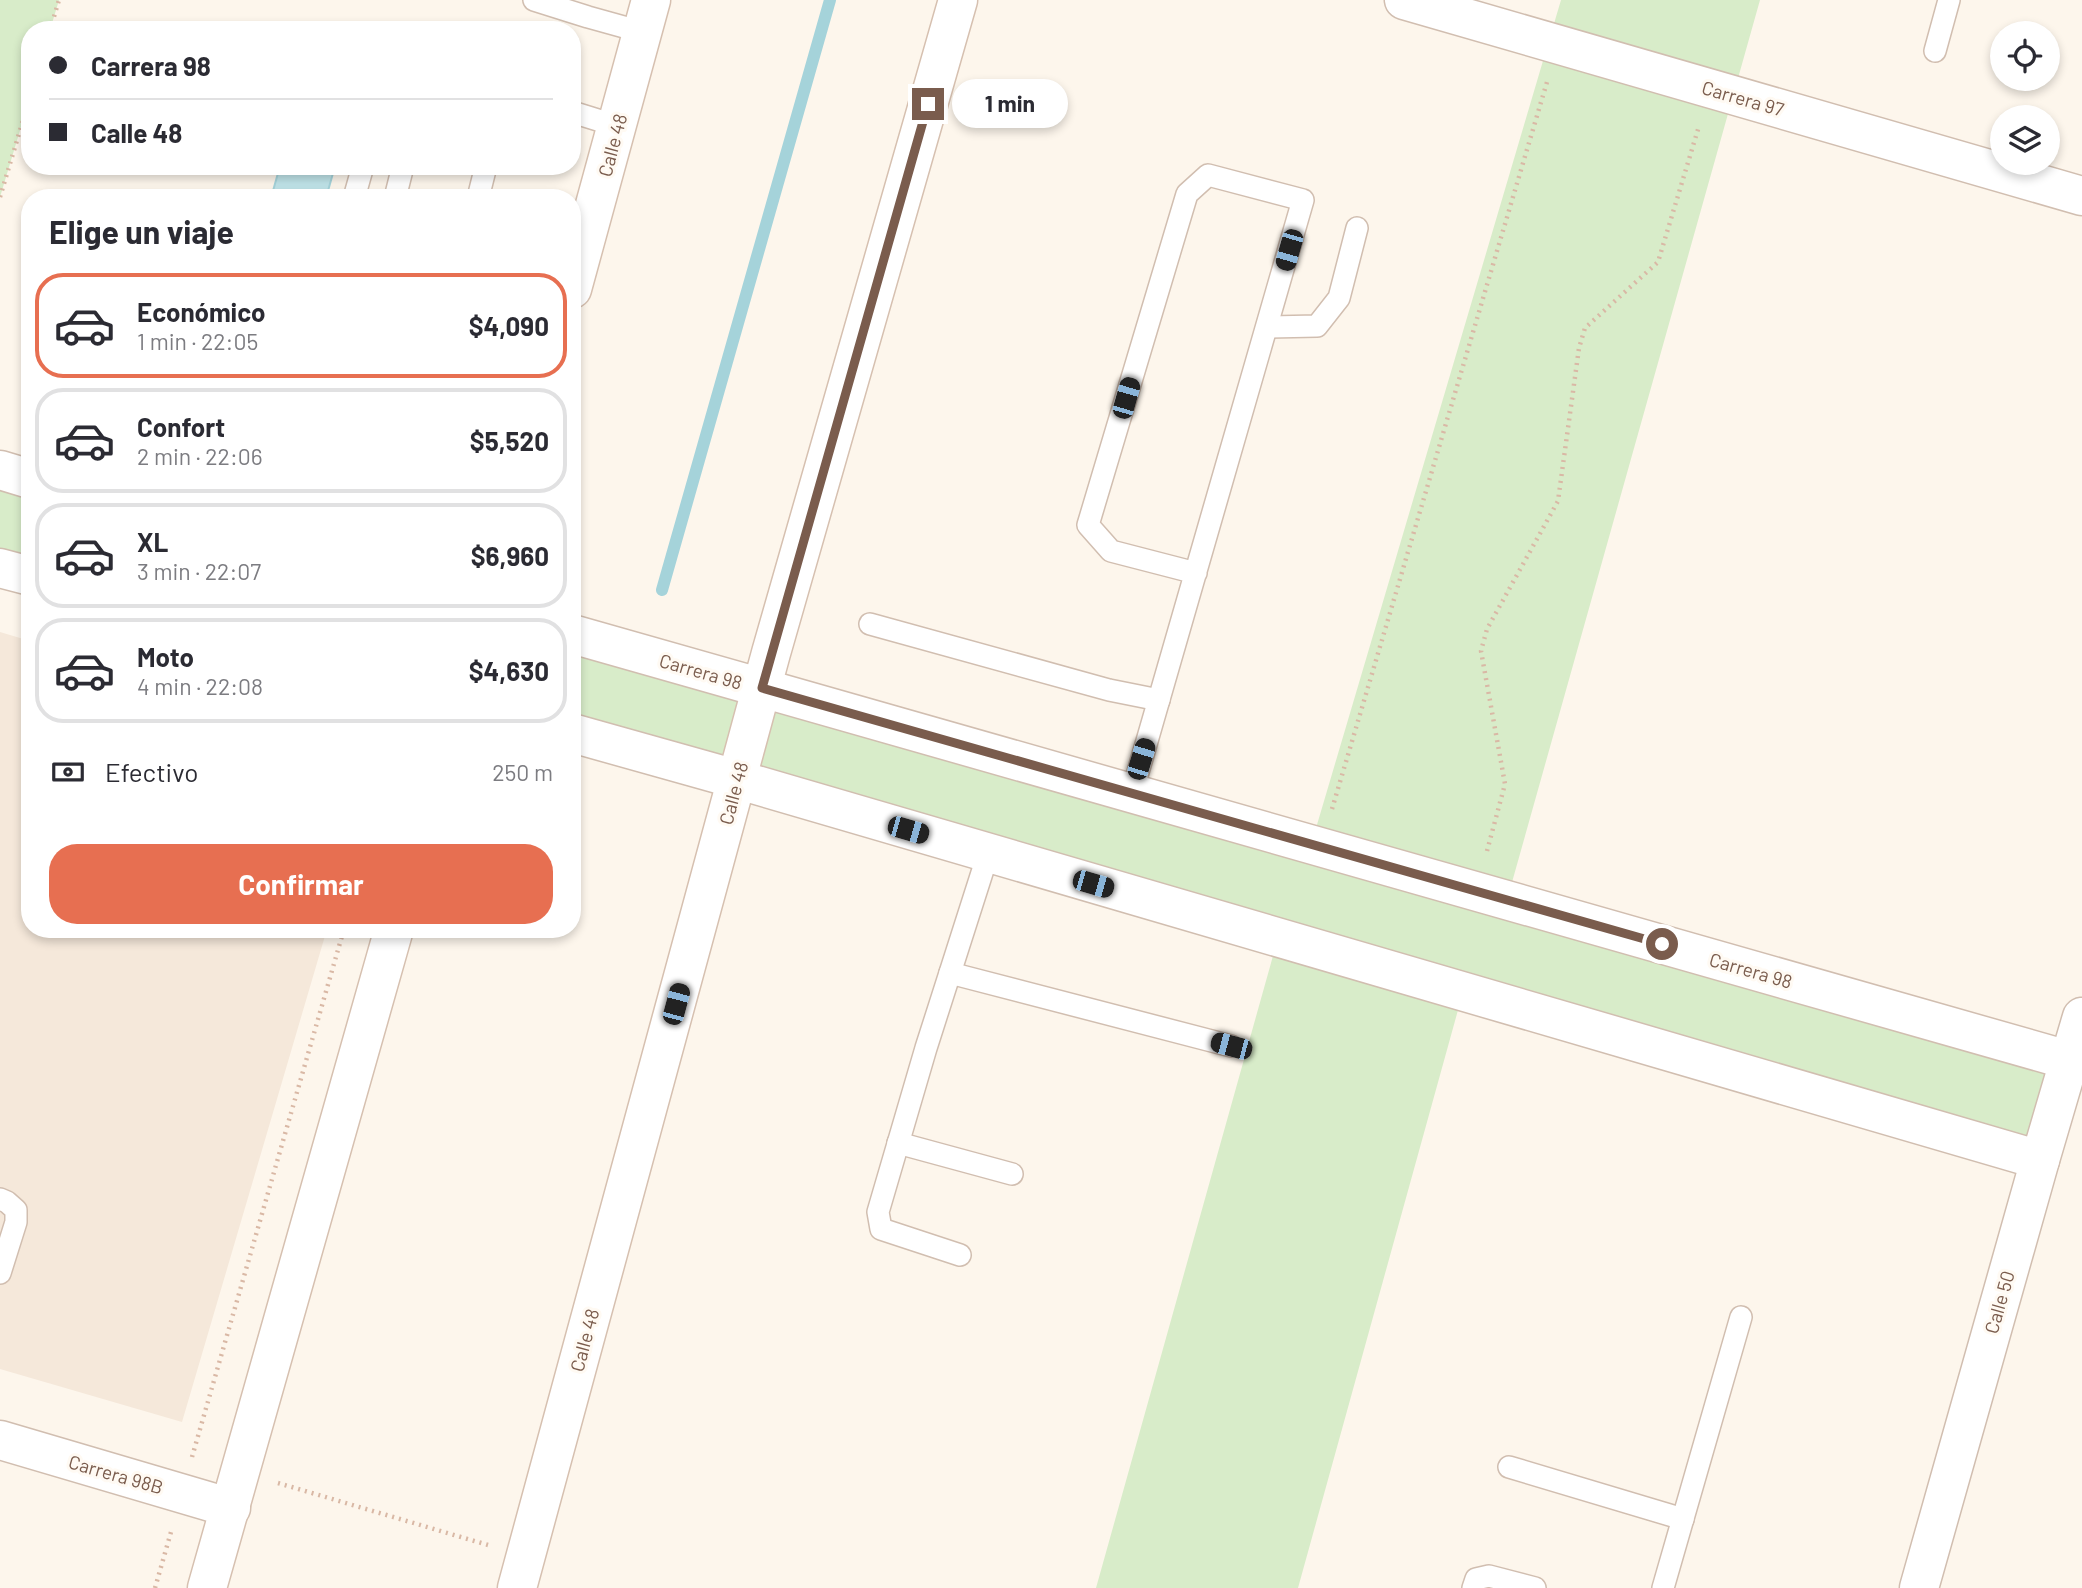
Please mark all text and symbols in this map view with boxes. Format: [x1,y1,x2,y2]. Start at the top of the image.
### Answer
map controls [1990,21,2060,175]
button: locate [1990,21,2060,91]
text: Carrera 98 [91,50,211,81]
street label: Carrera 97 [1699,75,1787,121]
callout: 1 min [953,80,1068,128]
route end [912,88,944,120]
text: 1 min [985,89,1035,117]
button: layers [1990,105,2060,175]
street label: Calle 48 [593,111,631,179]
text: Calle 48 [91,117,182,148]
text: Elige un viaje [49,212,234,250]
car [1274,227,1305,273]
icon: car [53,294,116,357]
text: Económico [137,296,266,327]
text: $4,090 [469,310,549,341]
text: 1 min · 22:05 [137,327,258,355]
car [1111,375,1142,421]
icon: car [53,409,116,472]
text: Confort [137,411,225,442]
text: $5,520 [470,425,549,456]
text: 2 min · 22:06 [137,442,263,470]
icon: car [53,524,116,587]
text: XL [137,526,168,557]
text: $6,960 [471,540,549,571]
text: 3 min · 22:07 [137,557,261,585]
icon: car [53,639,116,702]
text: Moto [137,641,194,672]
street label: Carrera 98 [657,648,745,694]
text: $4,630 [469,655,549,686]
text: 4 min · 22:08 [137,672,263,700]
car [1125,736,1158,782]
icon: cash [49,753,87,791]
text: Efectivo [105,756,198,787]
text: 250 m [492,758,553,786]
street label: Calle 48 [714,759,752,827]
car [885,814,932,846]
button: Confirmar [49,844,553,924]
car [1070,868,1117,900]
route start [1646,928,1678,960]
street label: Carrera 98 [1707,947,1795,993]
car [661,981,692,1027]
car [1208,1030,1255,1062]
street label: Calle 50 [1979,1268,2019,1336]
street label: Calle 48 [565,1306,603,1374]
street label: Carrera 98B [66,1450,166,1498]

